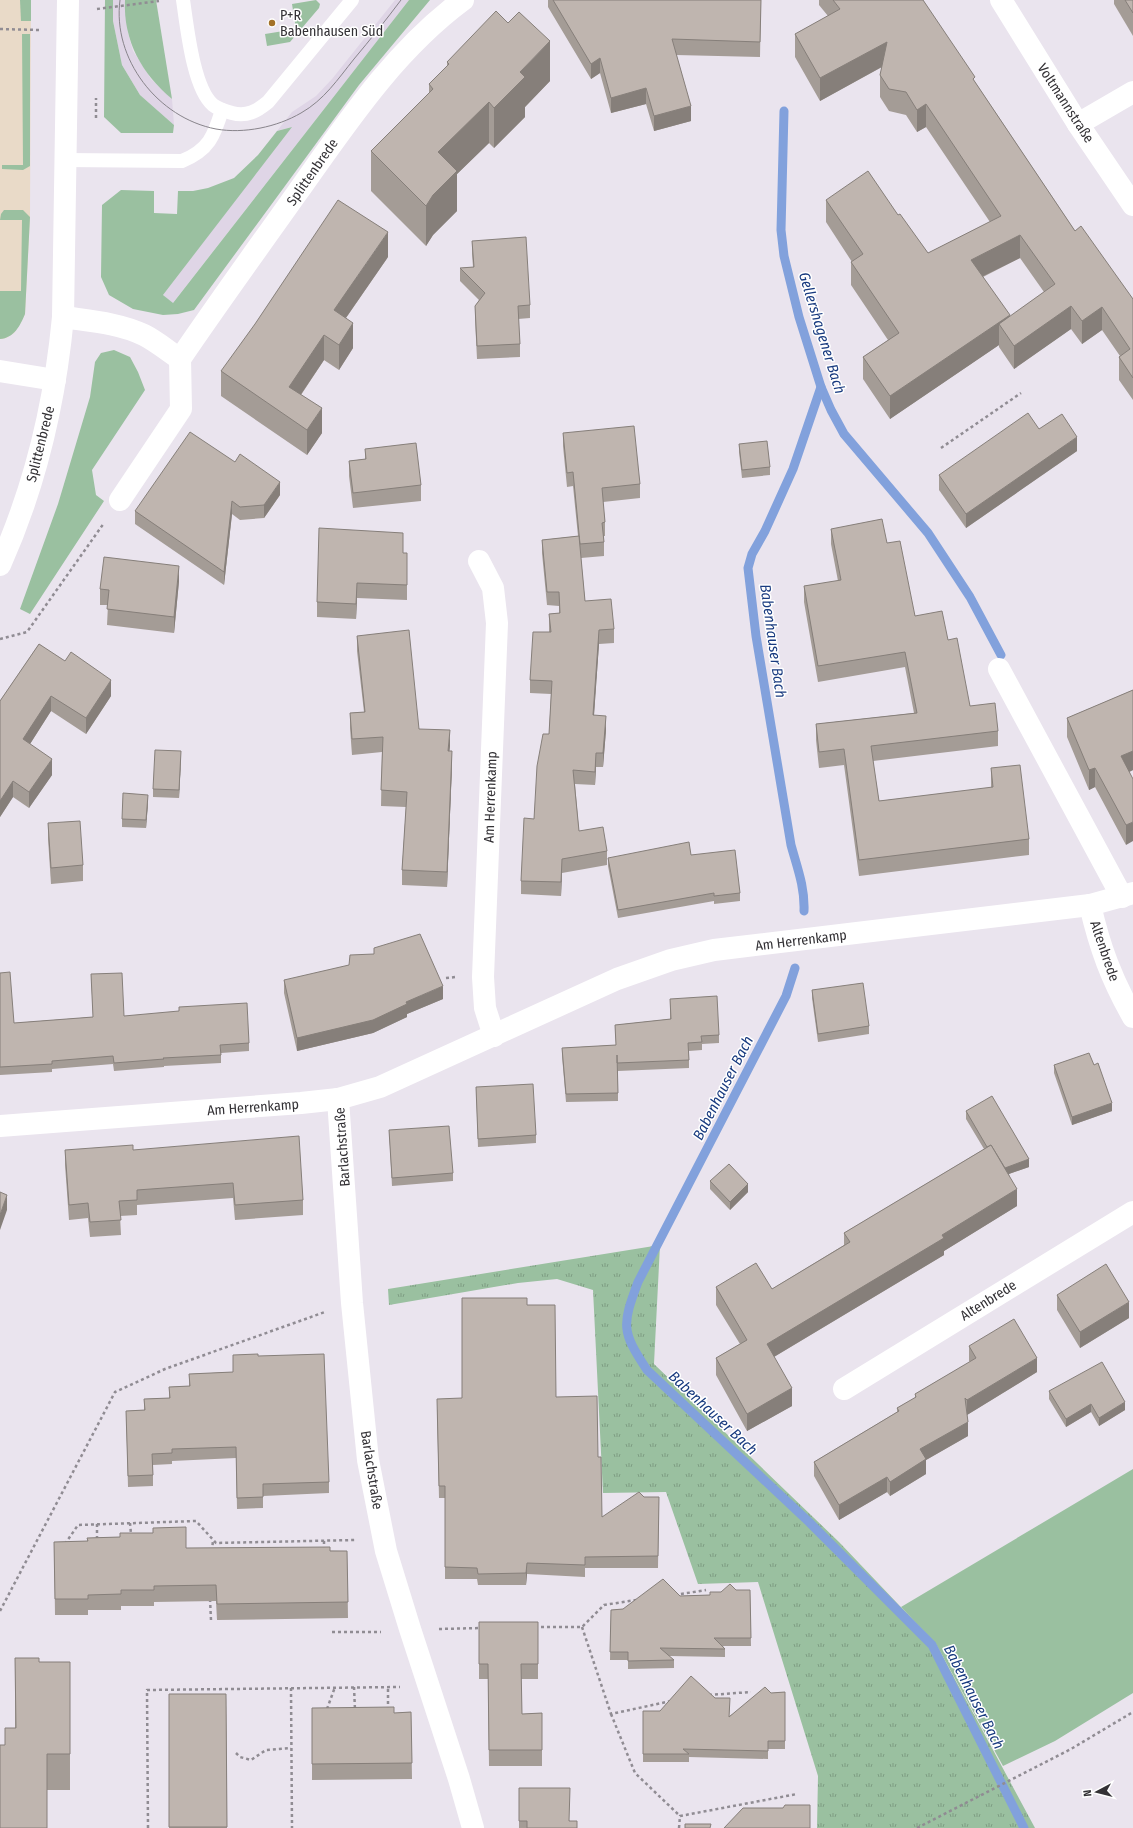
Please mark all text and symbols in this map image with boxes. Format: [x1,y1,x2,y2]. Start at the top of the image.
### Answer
place label: P+R Babenhausen Süd [280,7,383,40]
marker: P+R Babenhausen Süd [267,18,277,28]
street label: Voltmannstraße [1034,60,1098,146]
street label: Splittenbrede [283,135,342,209]
water label: Gellershagener Bach [795,270,849,396]
street label: Splittenbrede [23,404,58,484]
water label: Babenhauser Bach [756,583,790,699]
street label: Am Herrenkamp [480,751,501,843]
street label: Altenbrede [1086,919,1123,984]
street label: Am Herrenkamp [754,926,848,955]
water label: Babenhauser Bach [689,1033,757,1143]
street label: Am Herrenkamp [207,1096,299,1119]
street label: Barlachstraße [331,1107,354,1187]
street label: Altenbrede [957,1276,1020,1324]
water label: Babenhauser Bach [665,1367,761,1459]
street label: Barlachstraße [357,1429,386,1511]
water label: Babenhauser Bach [940,1642,1008,1752]
north arrow [1077,1772,1117,1812]
text: N [1081,1789,1094,1797]

